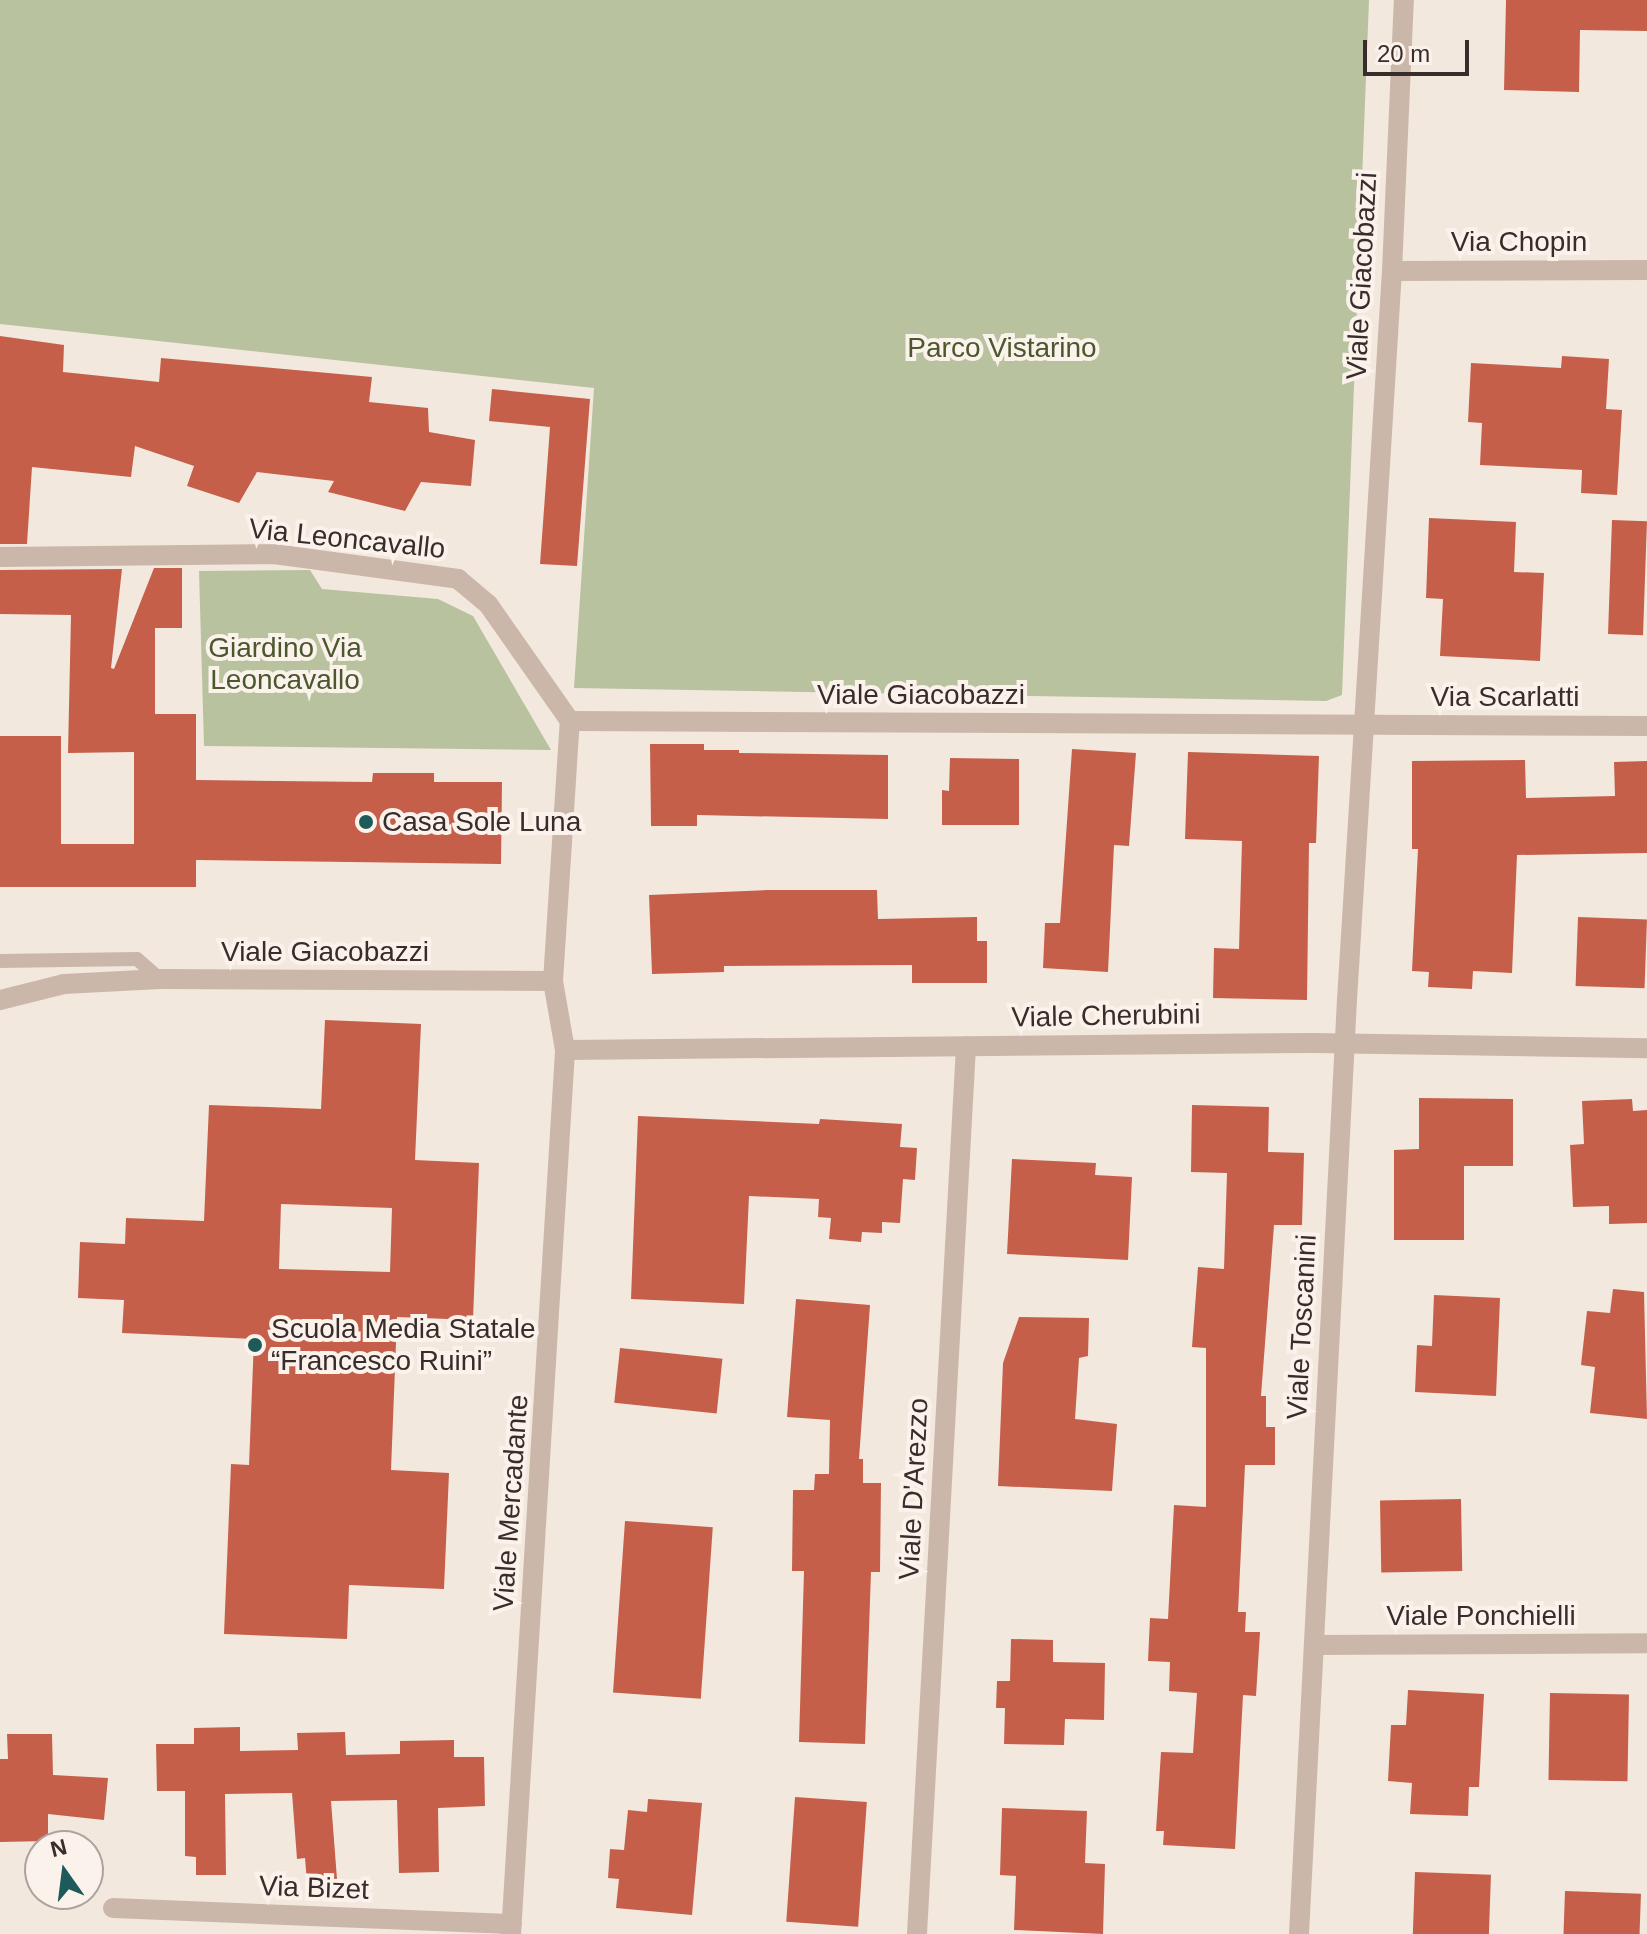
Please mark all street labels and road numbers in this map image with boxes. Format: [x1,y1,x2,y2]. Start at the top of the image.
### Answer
street label: Viale Giacobazzi [1340,171,1384,381]
street label: Via Chopin [1451,225,1587,259]
street label: Via Leoncavallo [247,512,447,566]
street label: Viale Giacobazzi [817,678,1025,712]
street label: Via Scarlatti [1431,680,1579,714]
street label: Viale Giacobazzi [221,935,429,969]
street label: Viale Cherubini [1011,998,1201,1034]
street label: Viale Toscanini [1280,1233,1324,1421]
street label: Viale Mercadante [487,1393,535,1613]
street label: Viale D'Arezzo [892,1397,936,1581]
street label: Viale Ponchielli [1386,1599,1576,1633]
street label: Via Bizet [258,1869,370,1907]

